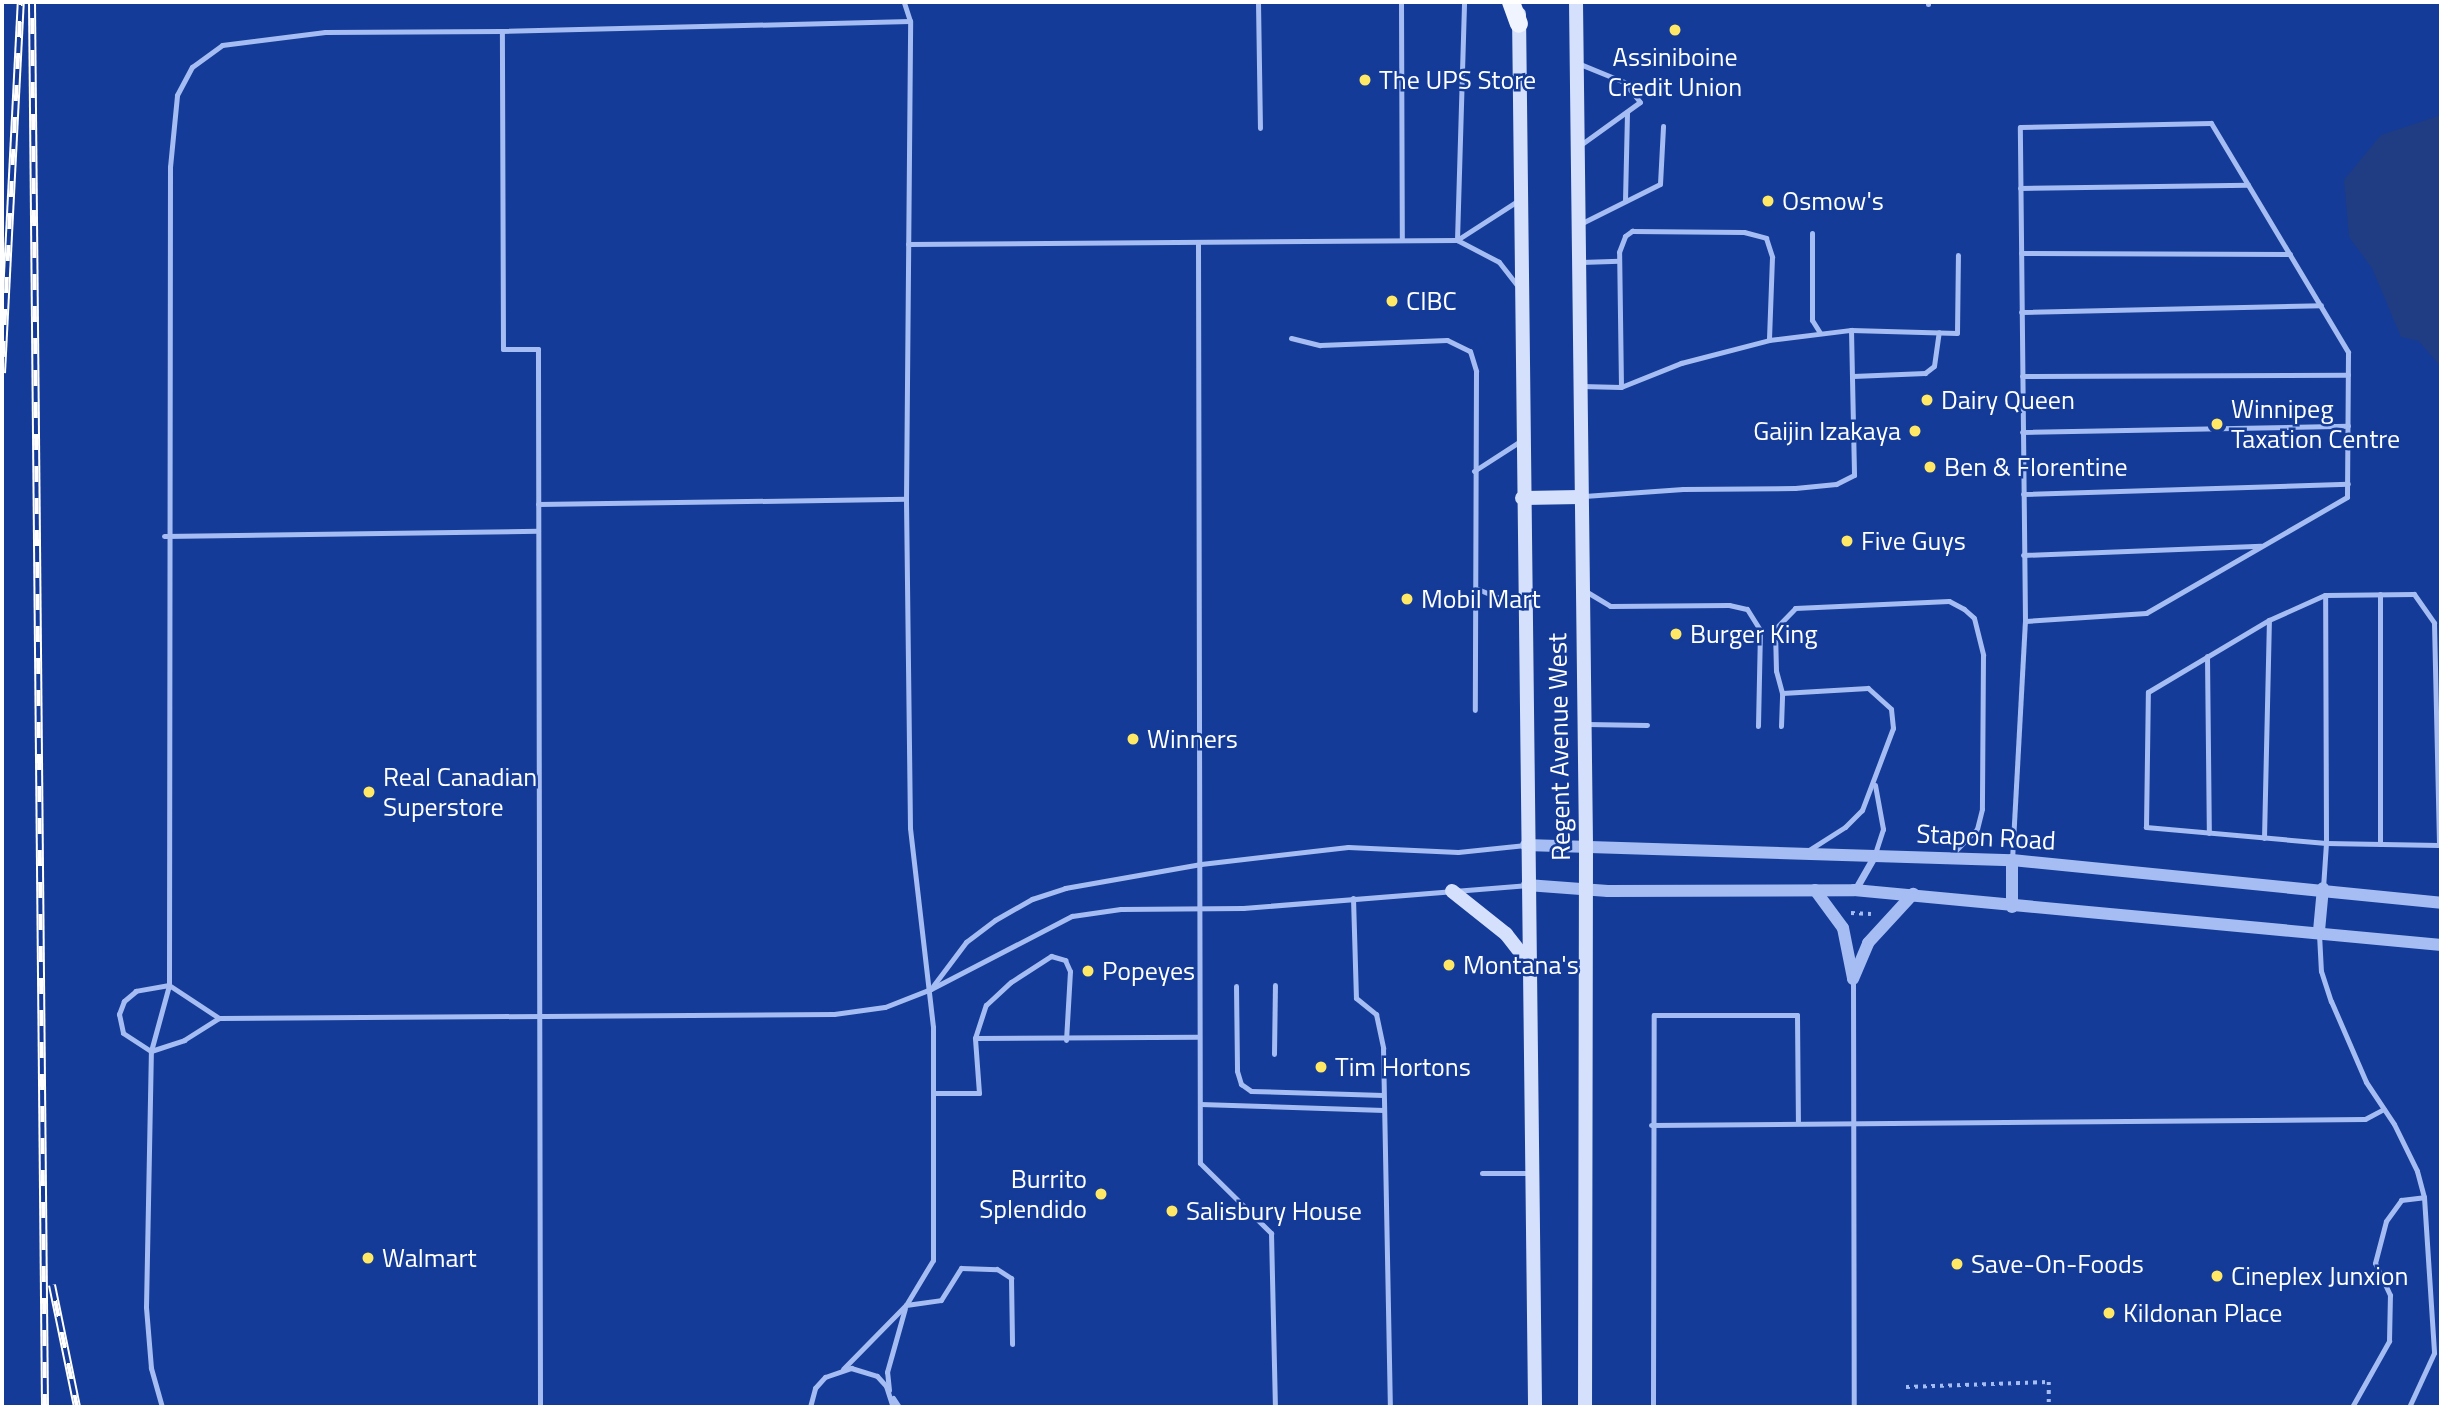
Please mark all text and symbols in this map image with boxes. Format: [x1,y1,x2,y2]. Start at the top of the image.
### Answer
marker: Assiniboine Credit Union [1667,22,1683,38]
place label: Assiniboine Credit Union [1608,41,1742,102]
place label: The UPS Store [1379,64,1536,96]
marker: The UPS Store [1357,72,1373,88]
place label: Osmow's [1782,185,1884,217]
marker: Osmow's [1760,193,1776,209]
place label: CIBC [1406,285,1457,317]
marker: CIBC [1384,293,1400,309]
place label: Dairy Queen [1941,384,2075,416]
marker: Dairy Queen [1919,392,1935,408]
place label: Winnipeg Taxation Centre [2231,393,2400,454]
place label: Gaijin Izakaya [1753,415,1901,447]
marker: Winnipeg Taxation Centre [2209,416,2225,432]
marker: Gaijin Izakaya [1907,423,1923,439]
place label: Ben & Florentine [1944,451,2128,483]
marker: Ben & Florentine [1922,459,1938,475]
place label: Five Guys [1861,525,1966,557]
marker: Five Guys [1839,533,1855,549]
place label: Mobil Mart [1421,583,1541,615]
marker: Mobil Mart [1399,591,1415,607]
place label: Burger King [1690,618,1818,650]
marker: Burger King [1668,626,1684,642]
street label: Regent Avenue West [1541,633,1577,861]
place label: Winners [1147,723,1238,755]
marker: Winners [1125,731,1141,747]
place label: Real Canadian Superstore [383,761,537,822]
marker: Real Canadian Superstore [361,784,377,800]
street label: Stapon Road [1916,818,2056,856]
place label: Montana's [1463,949,1579,981]
place label: Popeyes [1102,955,1195,987]
marker: Montana's [1441,957,1457,973]
marker: Popeyes [1080,963,1096,979]
place label: Tim Hortons [1335,1051,1471,1083]
marker: Tim Hortons [1313,1059,1329,1075]
place label: Burrito Splendido [979,1163,1087,1224]
marker: Burrito Splendido [1093,1186,1109,1202]
place label: Salisbury House [1186,1195,1362,1227]
marker: Salisbury House [1164,1203,1180,1219]
place label: Walmart [382,1242,477,1274]
place label: Save-On-Foods [1971,1248,2144,1280]
marker: Walmart [360,1250,376,1266]
marker: Save-On-Foods [1949,1256,1965,1272]
place label: Cineplex Junxion [2231,1260,2409,1292]
marker: Cineplex Junxion [2209,1268,2225,1284]
place label: Kildonan Place [2123,1297,2282,1329]
marker: Kildonan Place [2101,1305,2117,1321]

